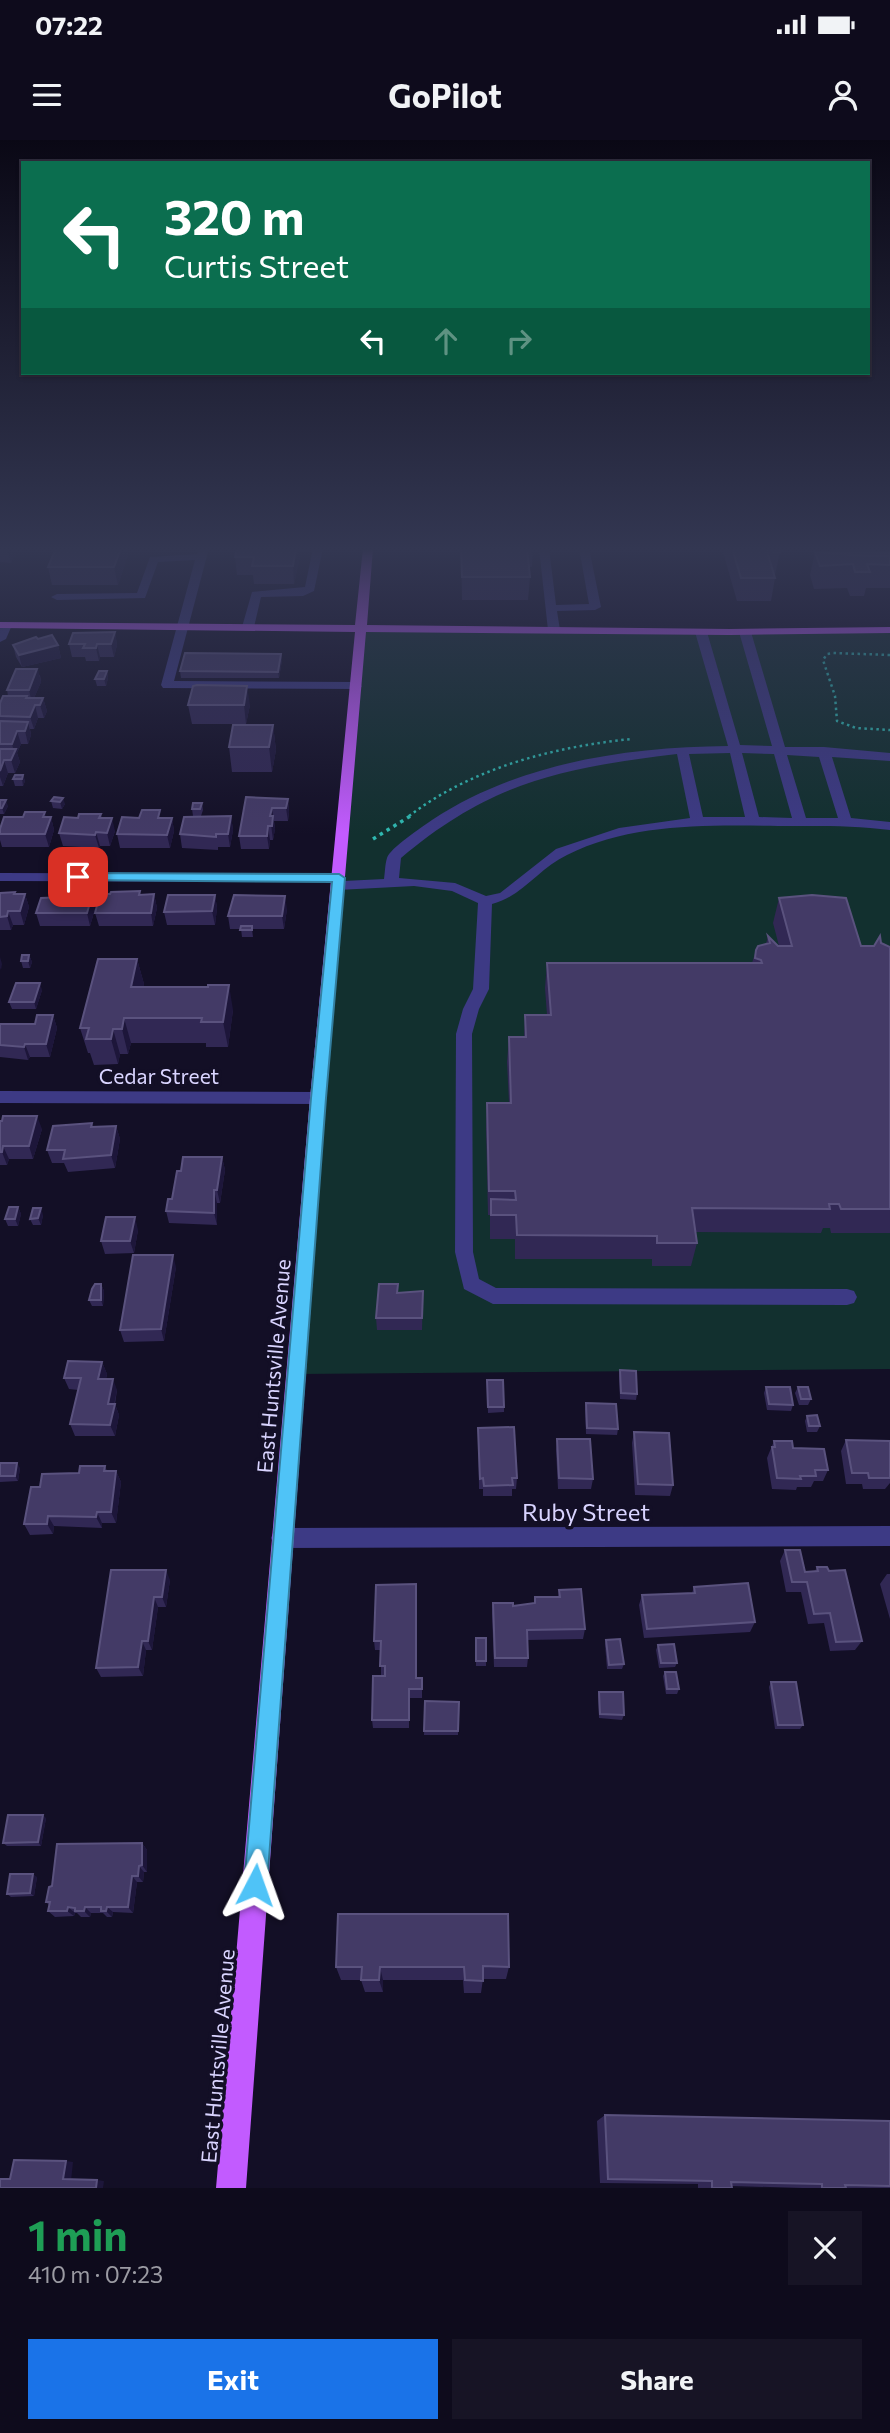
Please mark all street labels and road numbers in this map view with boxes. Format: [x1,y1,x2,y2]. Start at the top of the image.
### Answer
street label: Cedar Street [99,1063,219,1088]
street label: East Huntsville Avenue [251,1258,295,1474]
street label: Ruby Street [522,1497,650,1526]
street label: East Huntsville Avenue [195,1948,239,2164]

